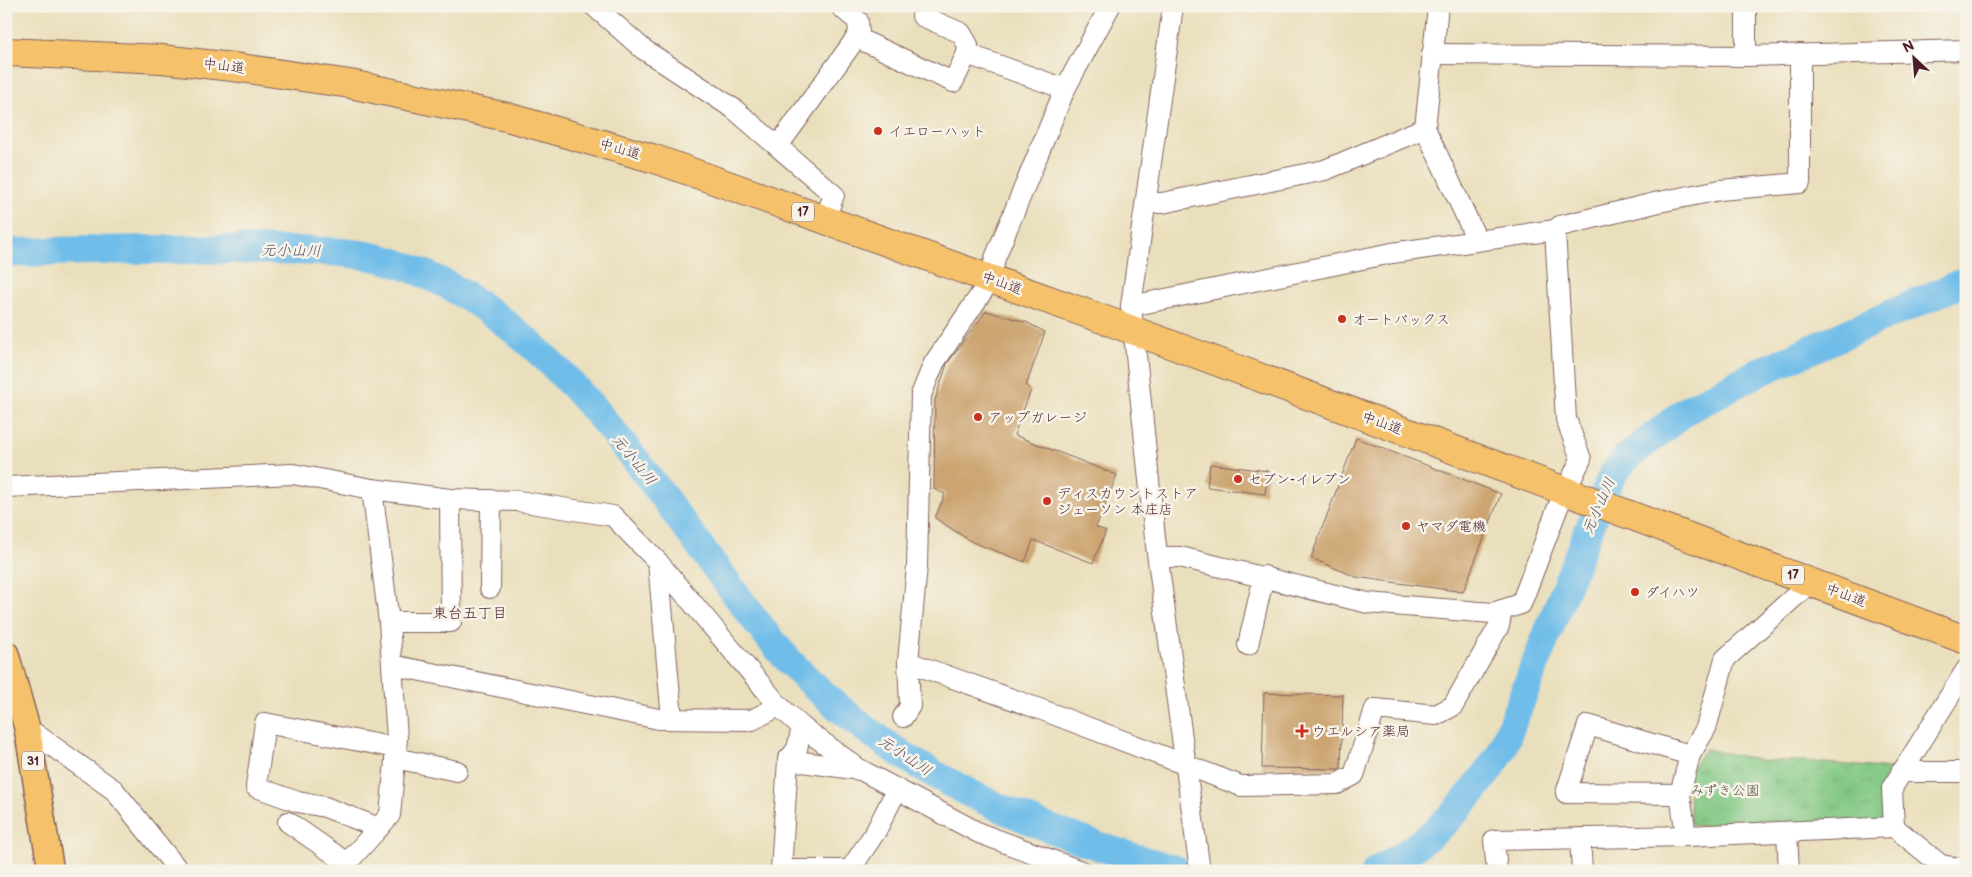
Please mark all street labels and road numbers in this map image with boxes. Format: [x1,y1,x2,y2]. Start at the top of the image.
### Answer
street label: 中山道 [202,55,246,77]
street label: 中山道 [597,135,643,163]
road number: 17 [792,202,814,222]
street label: 中山道 [979,268,1025,298]
street label: 中山道 [1359,408,1405,438]
road number: 17 [1782,566,1804,584]
street label: 中山道 [1823,580,1869,610]
road number: 31 [22,751,44,770]

